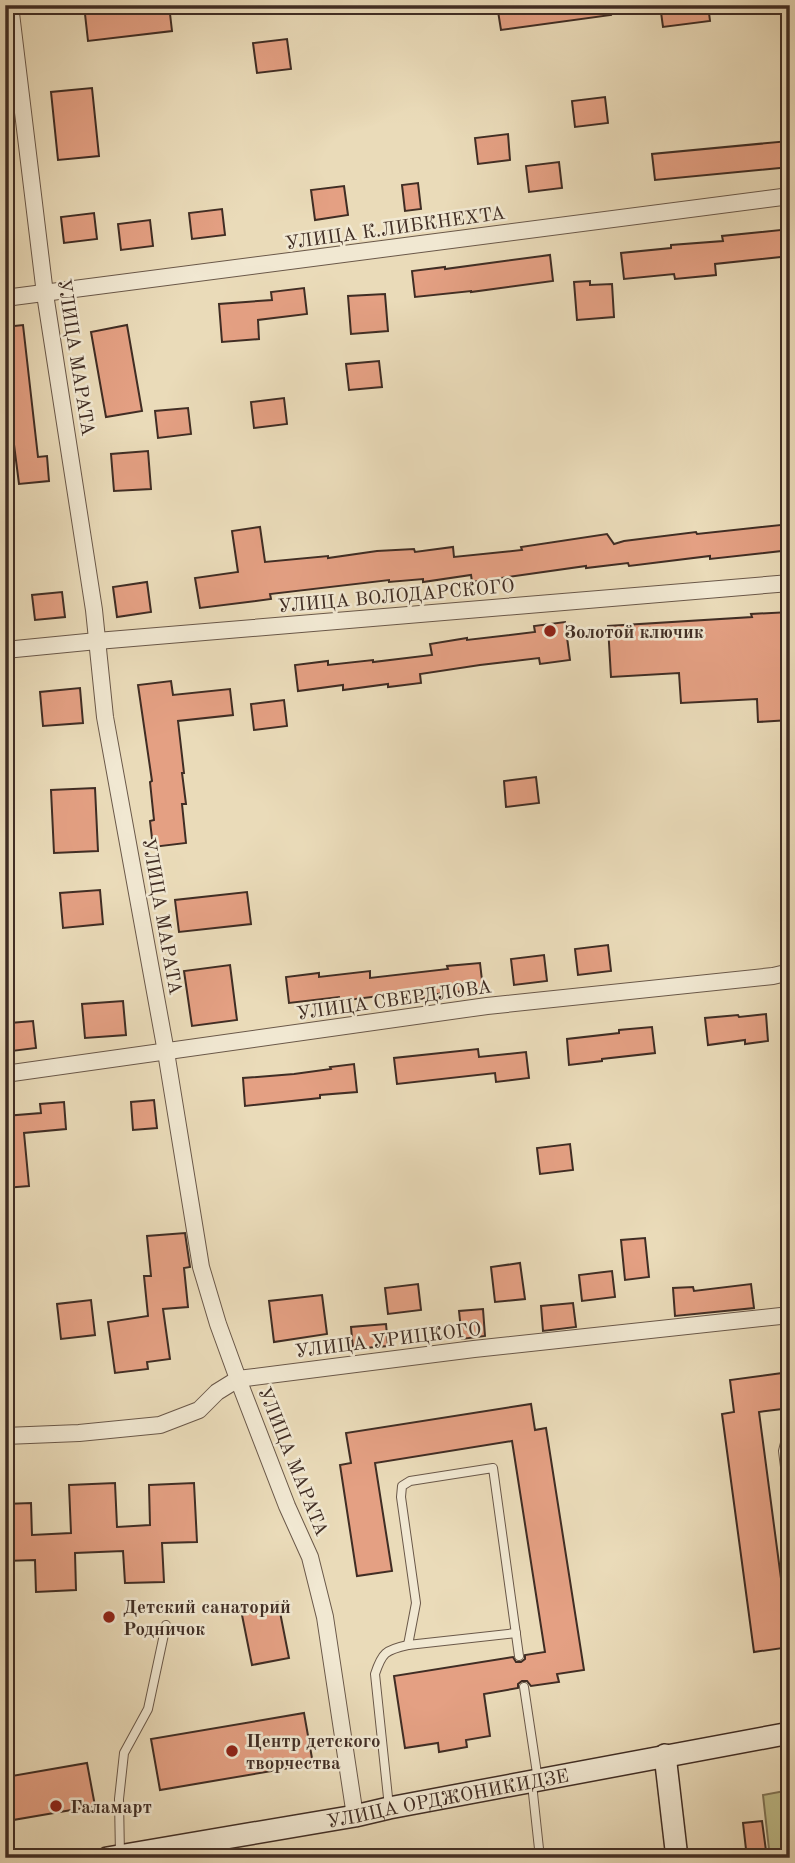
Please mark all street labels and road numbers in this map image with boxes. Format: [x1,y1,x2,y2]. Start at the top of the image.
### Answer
street label: УЛИЦА К.ЛИБКНЕХТА [284,205,507,254]
street label: УЛИЦА МАРАТА [53,277,96,438]
street label: УЛИЦА ВОЛОДАРСКОГО [277,578,515,617]
street label: УЛИЦА МАРАТА [137,837,184,997]
street label: УЛИЦА СВЕРДЛОВА [295,978,494,1025]
street label: УЛИЦА УРИЦКОГО [294,1321,483,1362]
street label: УЛИЦА МАРАТА [253,1385,330,1540]
street label: УЛИЦА ОРДЖОНИКИДЗЕ [326,1768,571,1833]

